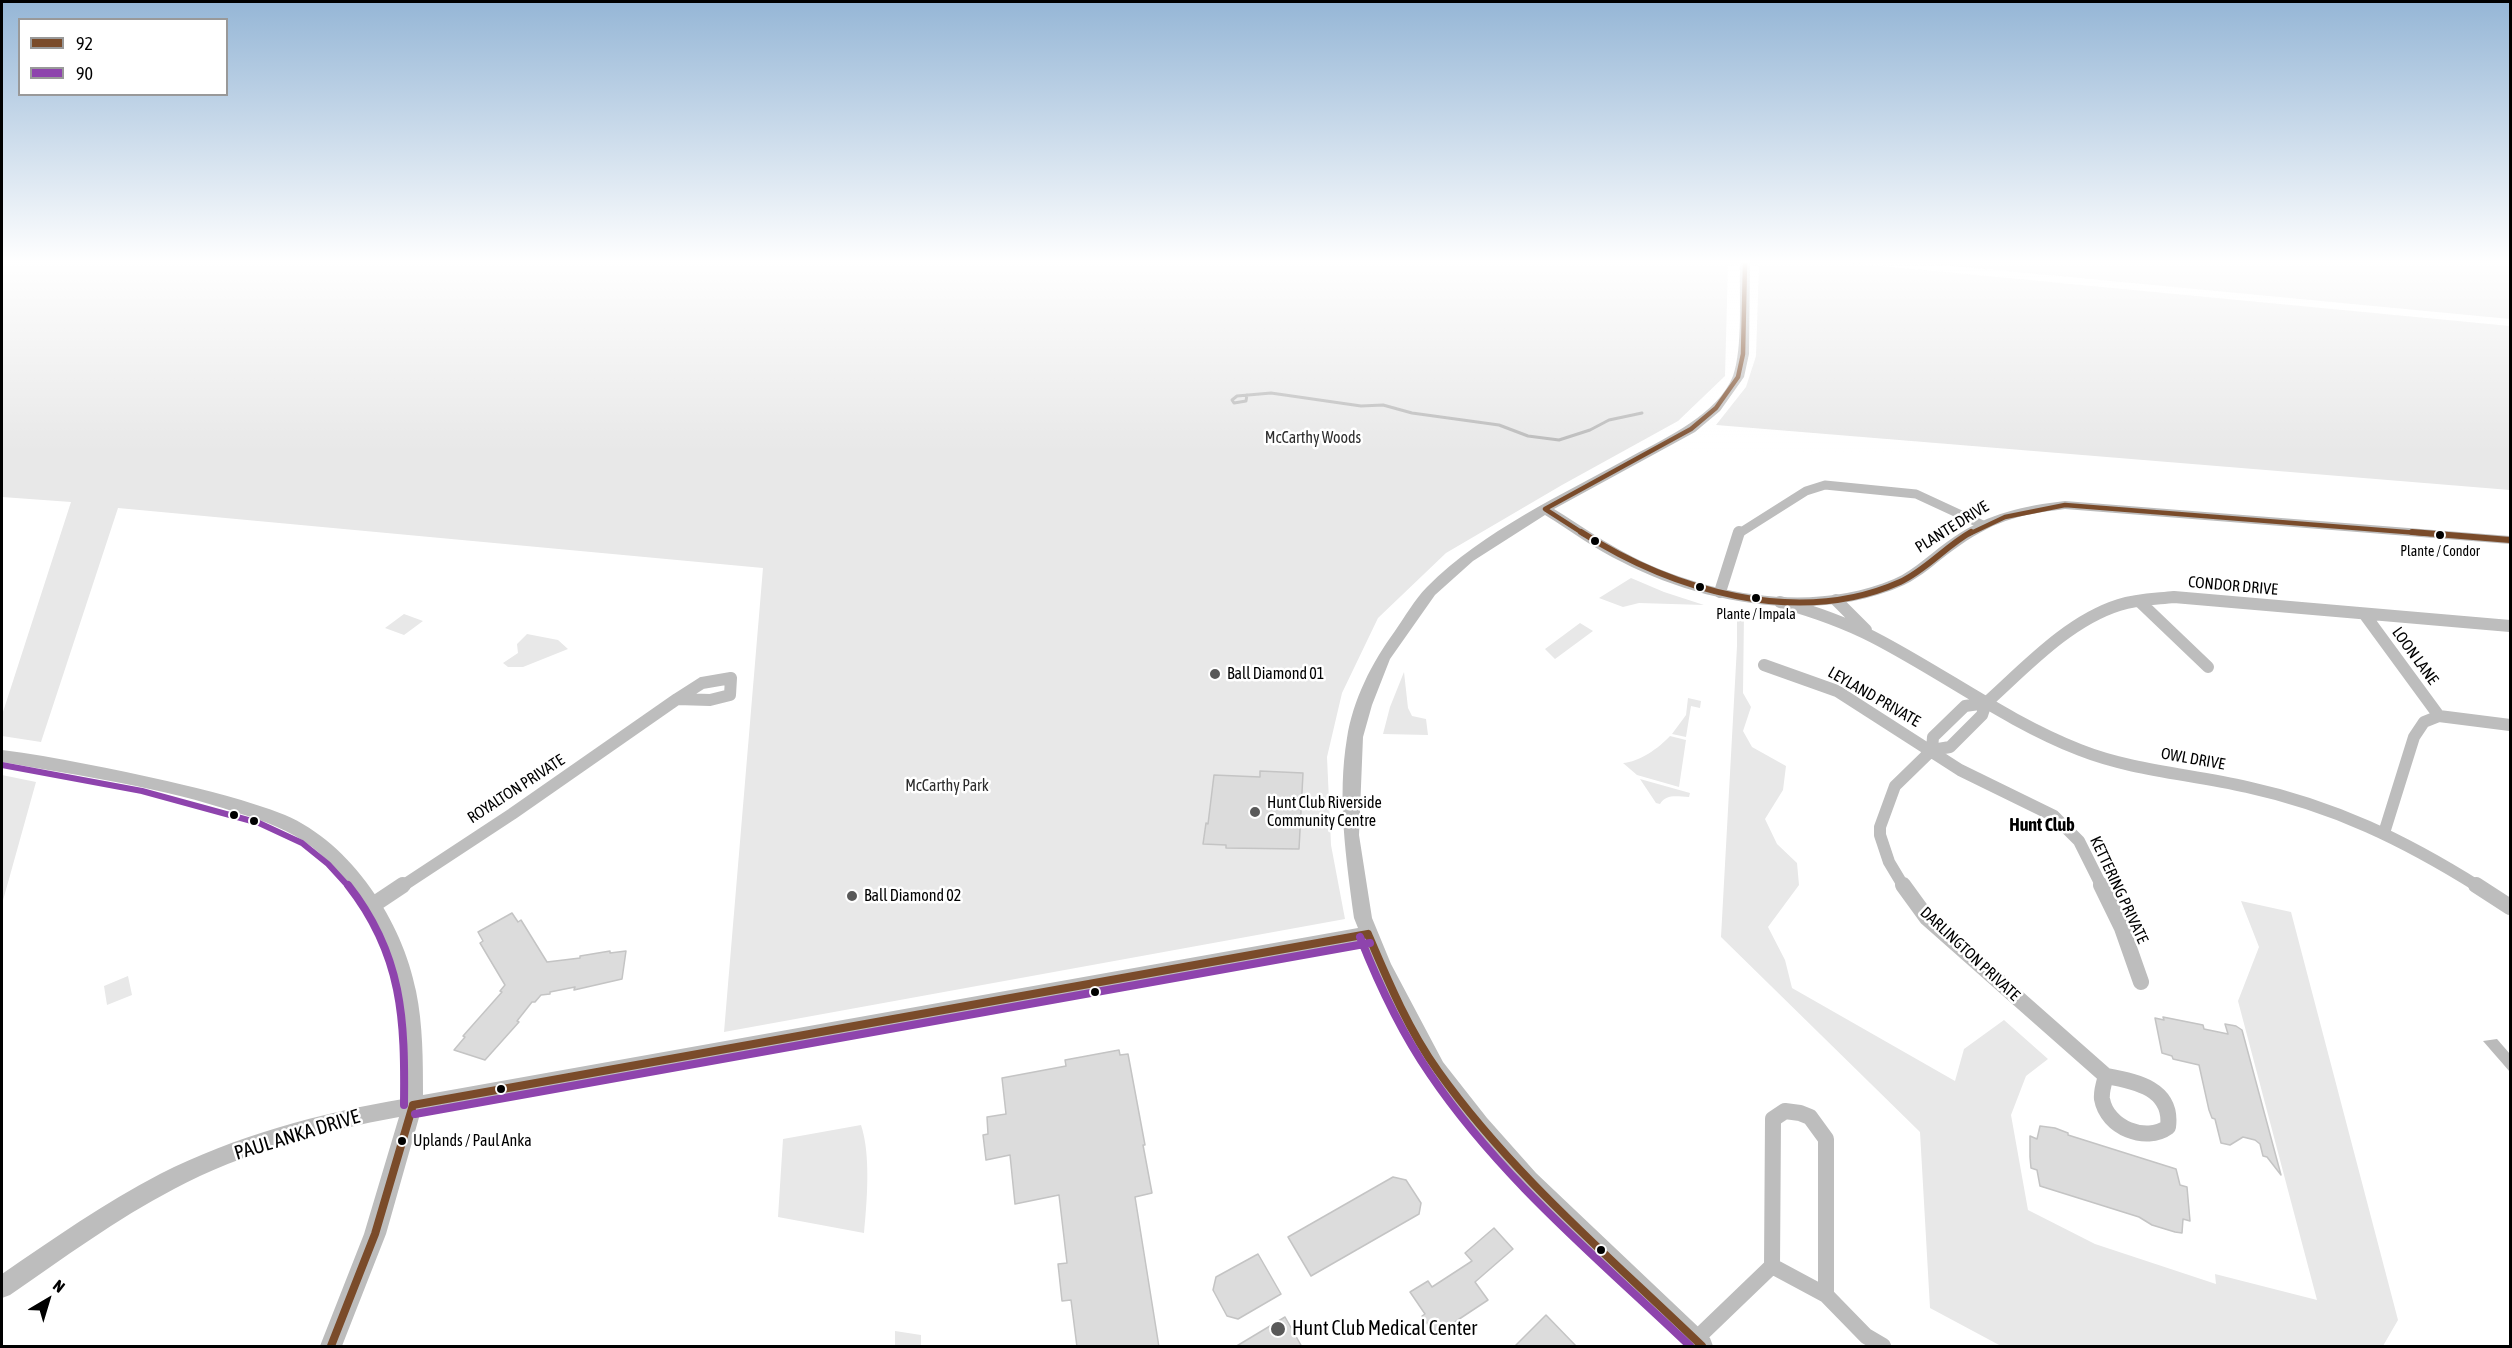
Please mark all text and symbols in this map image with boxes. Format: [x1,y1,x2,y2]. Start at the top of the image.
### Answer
legend [18,18,228,96]
text: 92 [76,33,93,54]
text: 90 [76,63,93,84]
park label: McCarthy Woods [1265,428,1361,448]
street label: PLANTE DRIVE [1912,497,1992,557]
marker: Plante / Condor [2434,529,2446,541]
unlabelled marker [1589,535,1601,547]
place label: Plante / Condor [2400,544,2480,560]
street label: CONDOR DRIVE [2187,573,2279,599]
unlabelled marker [1694,581,1706,593]
marker: Plante / Impala [1750,592,1762,604]
place label: Plante / Impala [1716,607,1796,623]
street label: LOON LANE [2388,623,2442,689]
street label: LEYLAND PRIVATE [1824,663,1924,731]
place label: Ball Diamond 01 [1227,664,1324,684]
marker: Ball Diamond 01 [1208,667,1222,681]
street label: OWL DRIVE [2159,744,2227,774]
street label: ROYALTON PRIVATE [464,751,568,827]
park label: McCarthy Park [905,776,989,796]
place label: Hunt Club Riverside Community Centre [1267,793,1382,831]
marker: Hunt Club Riverside Community Centre [1248,805,1262,819]
unlabelled marker [228,809,240,821]
district label: Hunt Club [2009,814,2075,836]
unlabelled marker [248,815,260,827]
street label: KETTERING PRIVATE [2086,833,2152,947]
place label: Ball Diamond 02 [864,886,961,906]
marker: Ball Diamond 02 [845,889,859,903]
street label: DARLINGTON PRIVATE [1916,903,2024,1005]
unlabelled marker [1089,986,1101,998]
unlabelled marker [495,1083,507,1095]
street label: PAUL ANKA DRIVE [232,1105,362,1165]
place label: Uplands / Paul Anka [413,1131,532,1151]
marker: Uplands / Paul Anka [396,1135,408,1147]
unlabelled marker [1595,1244,1607,1256]
north arrow [18,1270,78,1330]
text: N [50,1276,68,1296]
place label: Hunt Club Medical Center [1292,1317,1477,1341]
marker: Hunt Club Medical Center [1269,1320,1287,1338]

